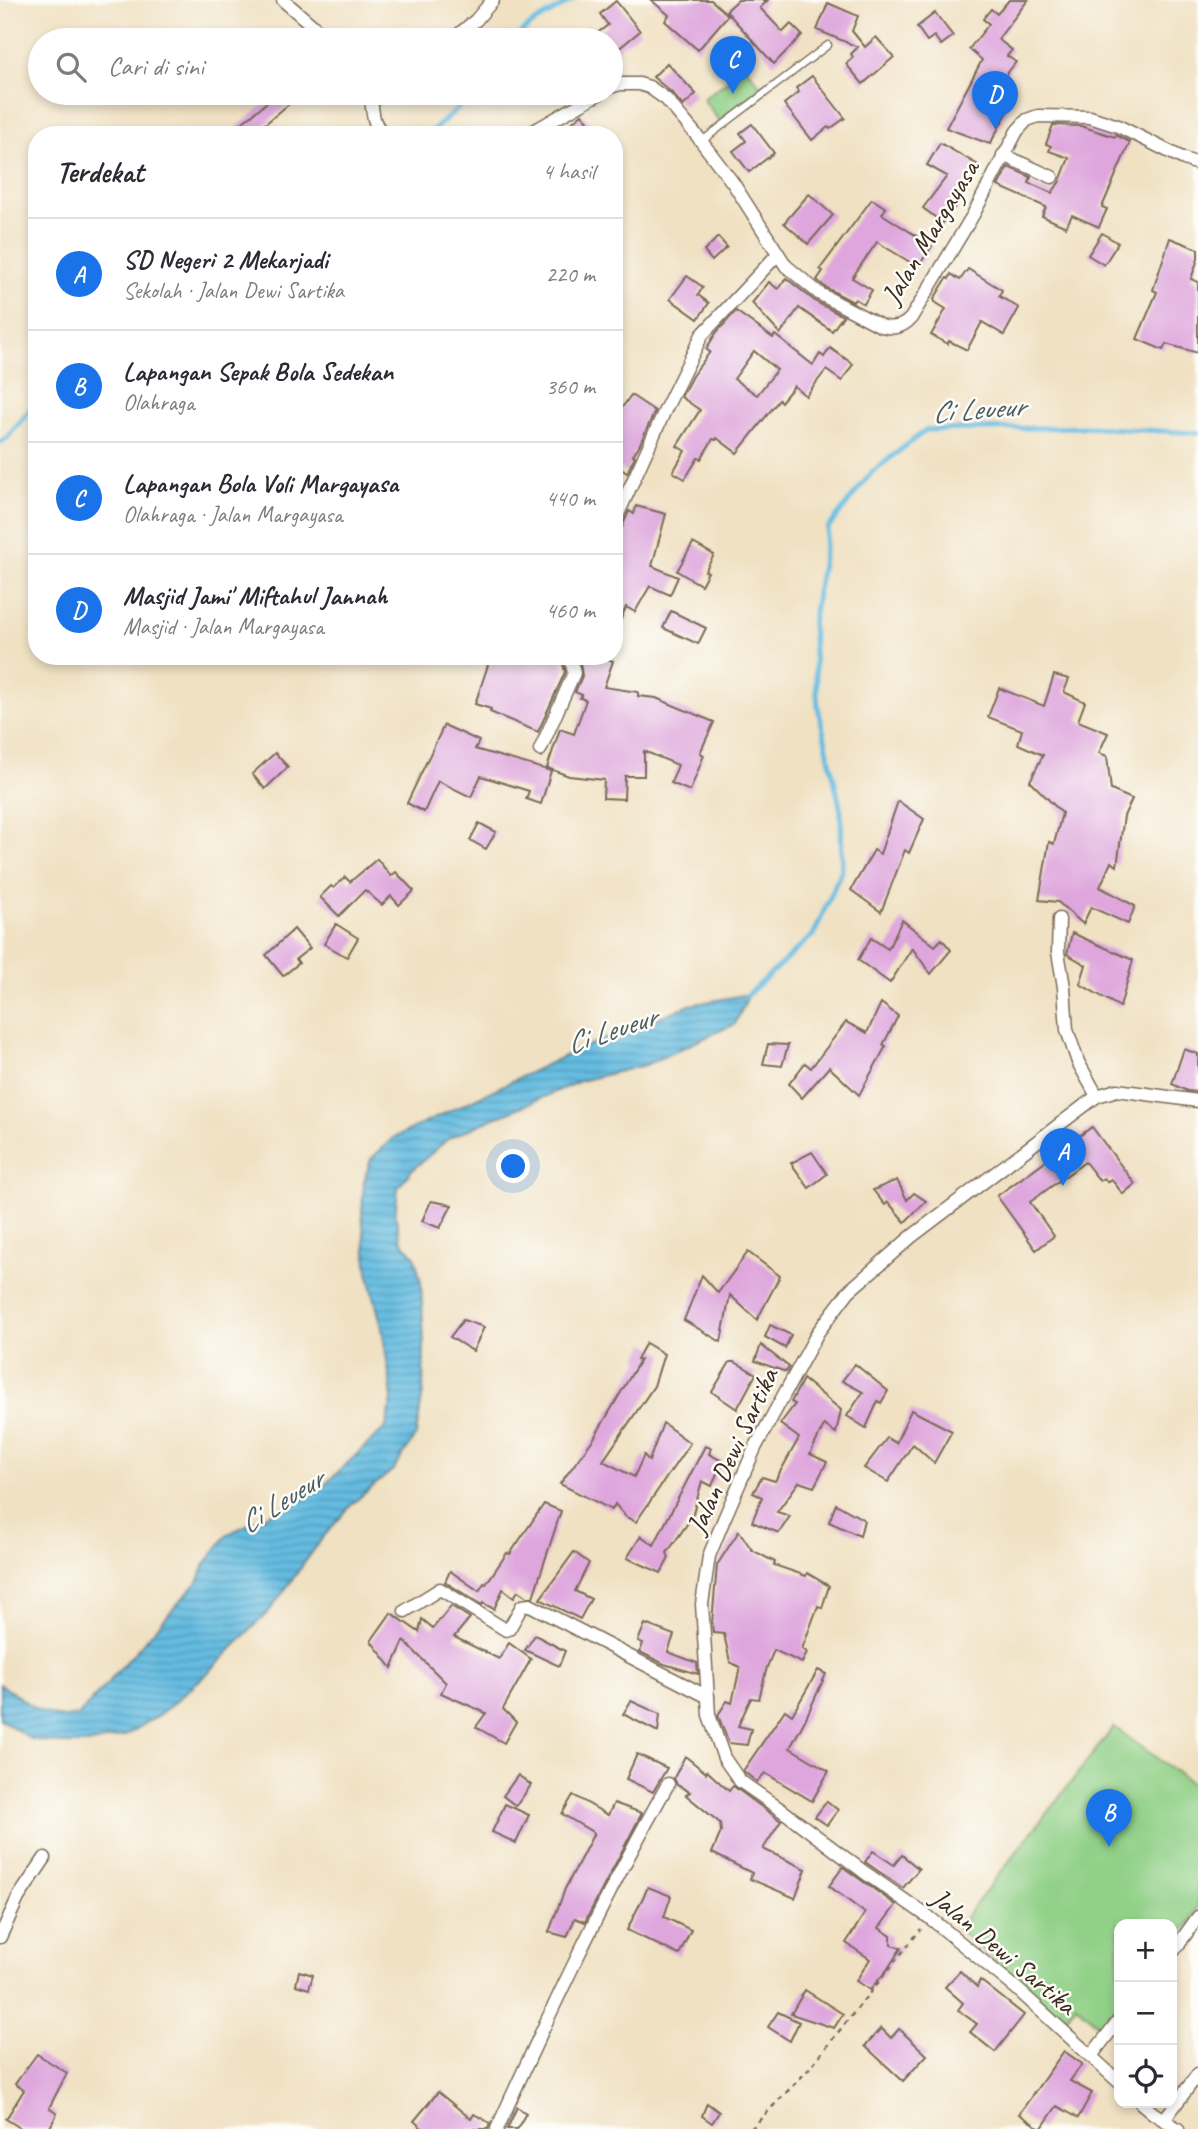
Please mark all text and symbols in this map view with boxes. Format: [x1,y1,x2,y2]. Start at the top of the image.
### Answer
search box [28,28,623,105]
pin: C [710,36,756,94]
icon: search [52,48,90,86]
text: Cari di sini [108,50,204,83]
pin: D [972,71,1018,129]
street label: Jalan Margayasa [872,152,988,312]
text: Terdekat [56,153,144,191]
text: 4 hasil [542,157,595,186]
text: SD Negeri 2 Mekarjadi [123,243,328,276]
text: A [73,260,85,289]
text: 220 m [546,260,595,289]
text: Sekolah · Jalan Dewi Sartika [123,276,344,305]
text: Lapangan Sepak Bola Sedekan [123,355,393,388]
text: B [73,372,85,401]
text: 360 m [546,372,595,401]
water label: Ci Leueur [931,386,1031,431]
text: Olahraga [123,388,194,417]
text: Lapangan Bola Voli Margayasa [123,467,398,500]
text: C [74,484,84,513]
text: 440 m [546,484,595,513]
text: Olahraga · Jalan Margayasa [123,500,343,529]
text: Masjid Jami' Miftahul Jannah [123,579,387,612]
text: D [72,596,86,625]
text: 460 m [546,596,595,625]
text: Masjid · Jalan Margayasa [123,612,324,641]
water label: Ci Leueur [561,996,666,1062]
pin: A [1040,1128,1086,1186]
your location [496,1149,530,1183]
street label: Jalan Dewi Sartika [677,1361,786,1541]
water label: Ci Leueur [232,1458,335,1542]
pin: B [1086,1789,1132,1847]
street label: Jalan Dewi Sartika [923,1879,1085,2023]
map controls [1114,1919,1177,2108]
button: + [1114,1919,1177,1982]
button: − [1114,1982,1177,2045]
button: locate [1114,2045,1177,2108]

